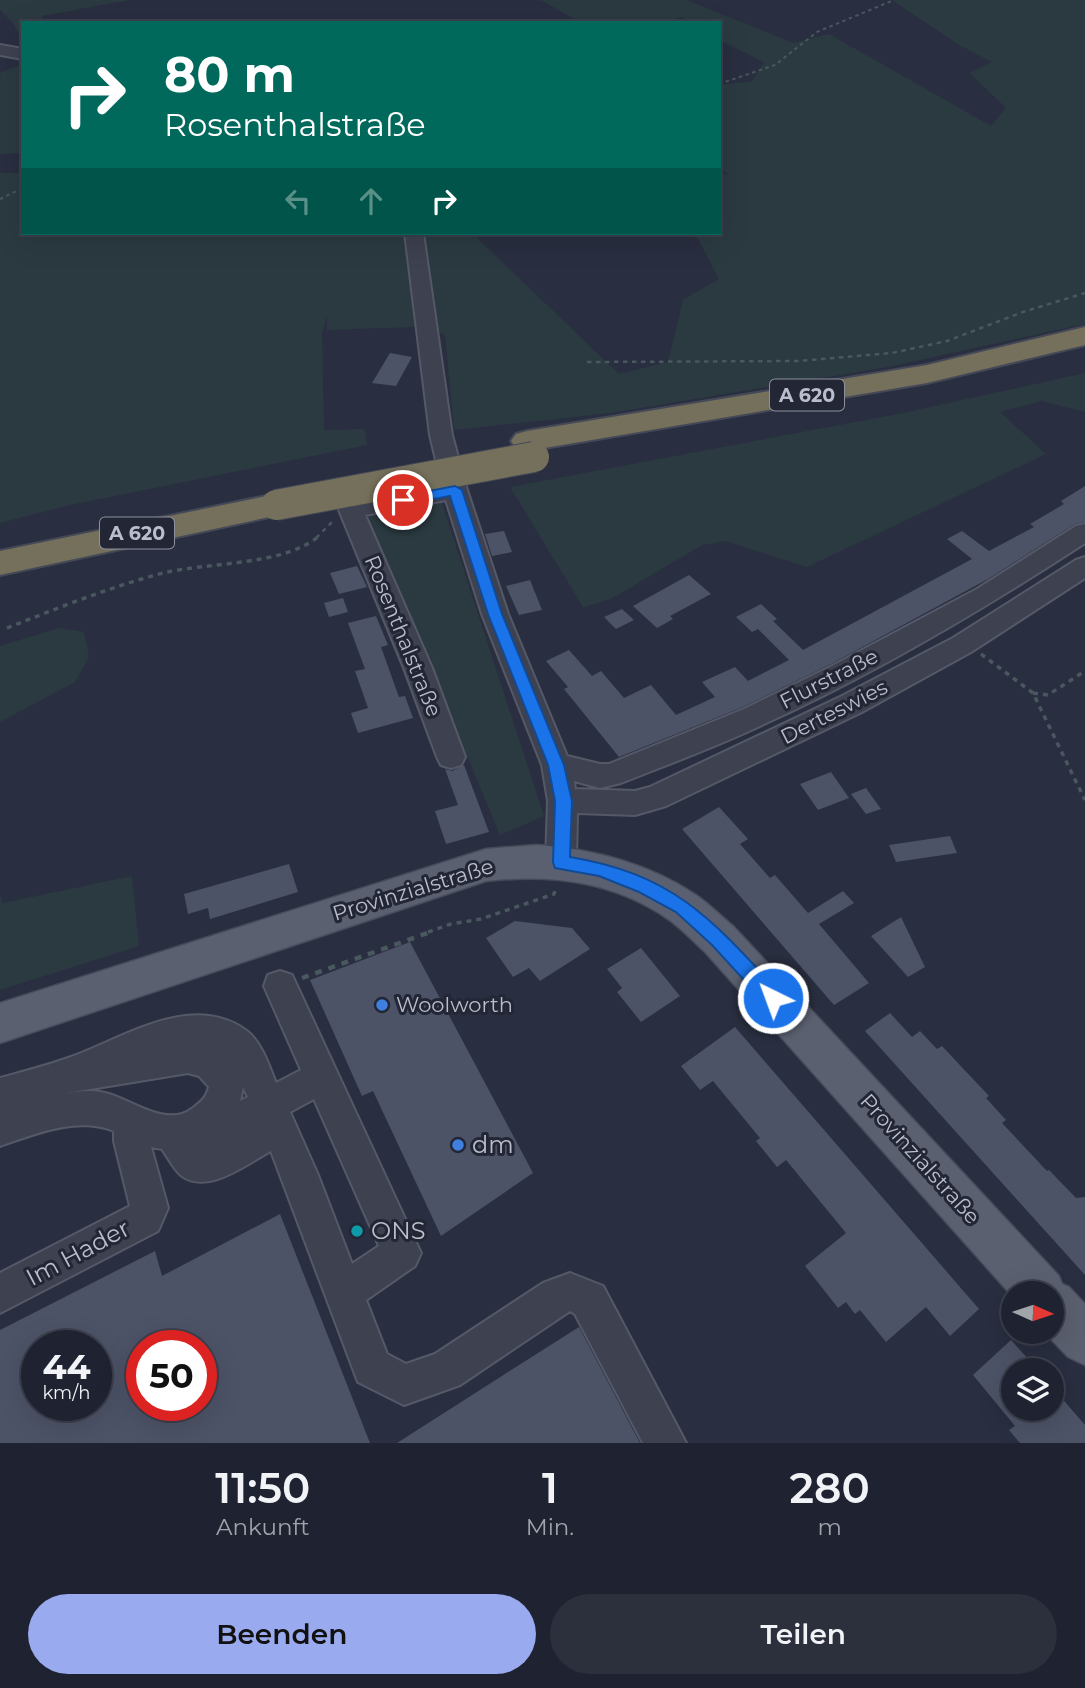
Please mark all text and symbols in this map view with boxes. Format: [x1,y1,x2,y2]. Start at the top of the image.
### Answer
text: 80 m [164,45,295,104]
icon: right [49,49,140,140]
text: Rosenthalstraße [164,105,426,144]
icon: left [279,182,317,220]
icon: ahead [352,182,390,220]
icon: right [425,182,463,220]
road number: A 620 [770,380,844,410]
pin [373,470,433,530]
icon: arrive [384,481,422,519]
road number: A 620 [100,518,174,548]
street label: Rosenthalstraße [360,552,447,720]
street label: Flurstraße [775,643,882,714]
street label: Derteswies [776,674,891,749]
street label: Provinzialstraße [329,853,496,926]
position arrow [736,961,810,1035]
place label: Woolworth [396,992,513,1017]
marker: Woolworth [374,997,390,1013]
street label: Provinzialstraße [855,1088,985,1229]
place label: dm [472,1130,514,1159]
marker: dm [450,1137,466,1153]
street label: Im Hader [21,1213,134,1292]
place label: ONS [371,1216,425,1245]
marker: ONS [349,1223,365,1239]
north arrow [1001,1281,1064,1344]
map controls [1001,1281,1064,1421]
speed limit sign: 50 [126,1330,217,1421]
text: 44 [42,1345,91,1388]
button: layers [1001,1358,1064,1421]
text: km/h [42,1382,91,1404]
text: 11:50 [215,1462,310,1514]
text: 1 [542,1462,558,1514]
text: 280 [790,1462,870,1514]
text: Ankunft [216,1513,310,1541]
text: Min. [526,1513,574,1541]
text: m [817,1513,842,1541]
button: Beenden [28,1594,536,1674]
button: Teilen [550,1594,1057,1674]

